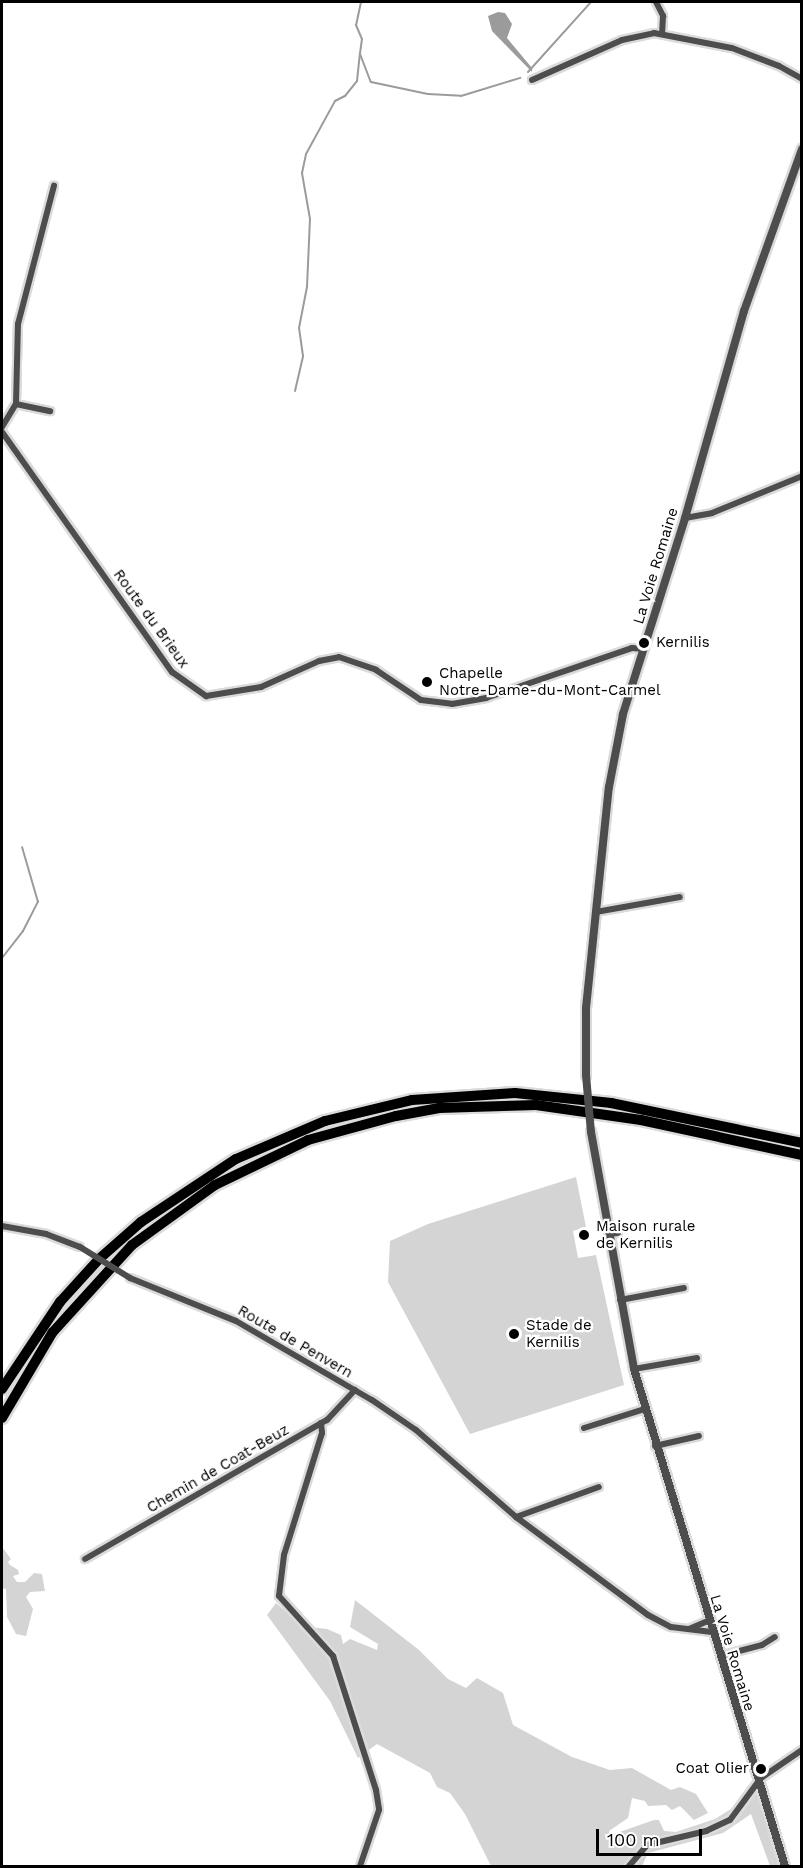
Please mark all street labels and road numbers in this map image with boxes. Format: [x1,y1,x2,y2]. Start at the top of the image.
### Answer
street label: La Voie Romaine [630,505,682,627]
street label: Route du Brieux [109,566,193,672]
street label: Route de Penvern [234,1302,356,1382]
street label: Chemin de Coat-Beuz [144,1421,292,1517]
street label: La Voie Romaine [706,1592,758,1714]

